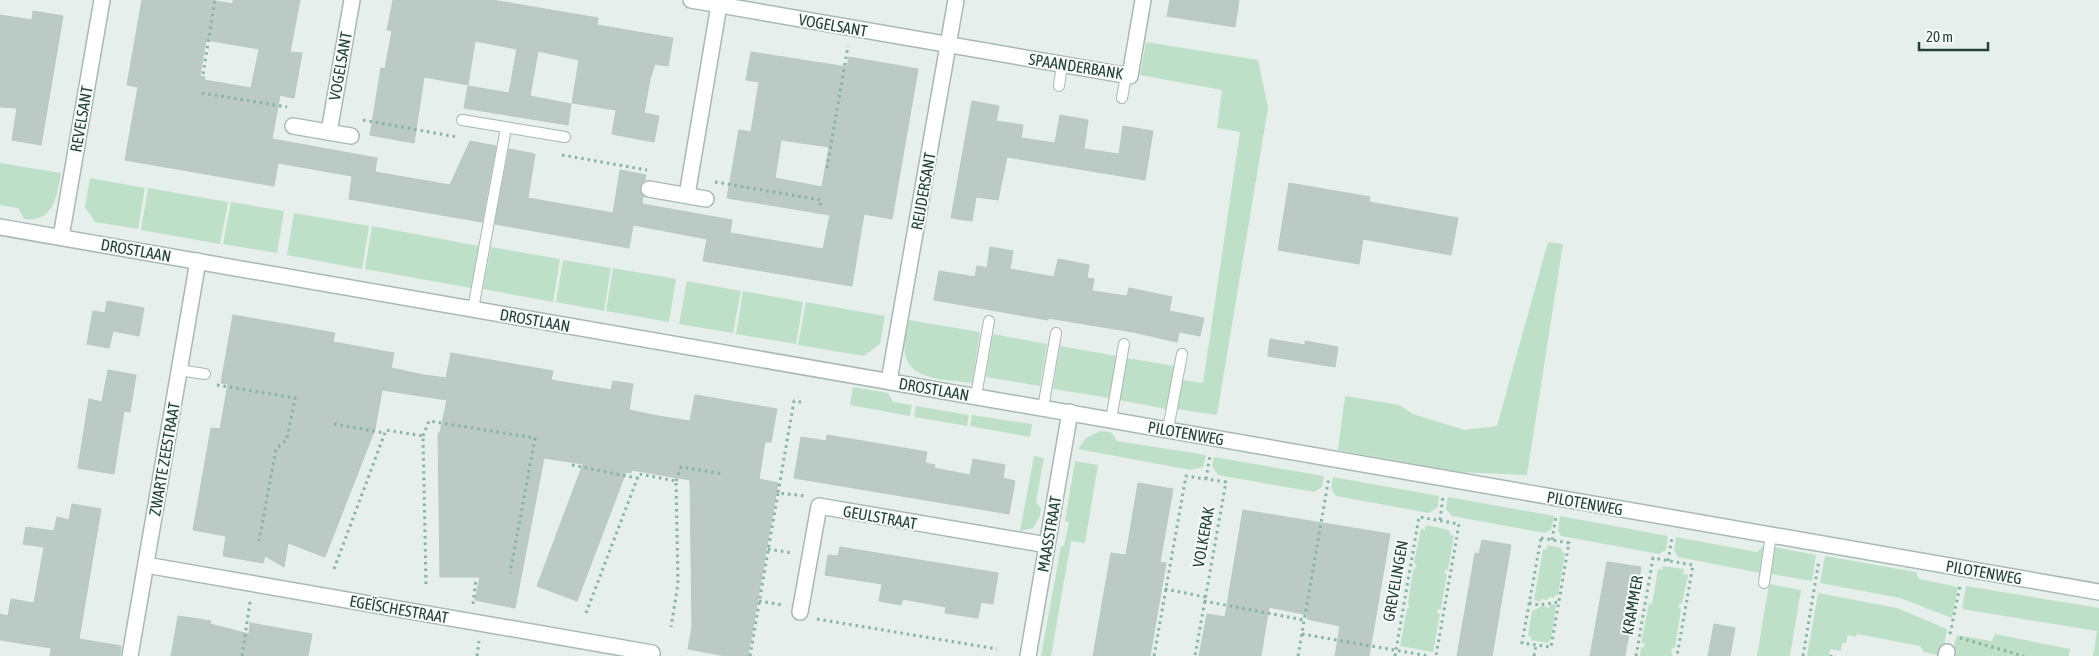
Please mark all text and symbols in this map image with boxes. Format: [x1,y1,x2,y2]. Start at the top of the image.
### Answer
street label: VOGELSANT [797,10,869,40]
scale bar [1919,20,1988,52]
text: 20 m [1926,28,1953,45]
street label: VOGELSANT [325,30,355,102]
street label: SPAANDERBANK [1027,50,1125,82]
street label: REVELSANT [66,85,96,153]
street label: REIJDERSANT [907,151,939,231]
street label: DROSTLAAN [99,235,173,265]
street label: DROSTLAAN [498,305,572,335]
street label: DROSTLAAN [897,374,971,404]
street label: ZWARTE ZEESTRAAT [145,401,183,517]
street label: PILOTENWEG [1147,417,1225,449]
street label: PILOTENWEG [1546,487,1624,519]
street label: MAASSTRAAT [1033,495,1065,573]
street label: GEULSTRAAT [842,502,918,532]
street label: VOLKERAK [1189,505,1217,569]
street label: GREVELINGEN [1379,539,1411,623]
street label: PILOTENWEG [1945,556,2023,588]
street label: KRAMMER [1618,574,1646,636]
street label: EGEÏSCHESTRAAT [348,591,450,627]

